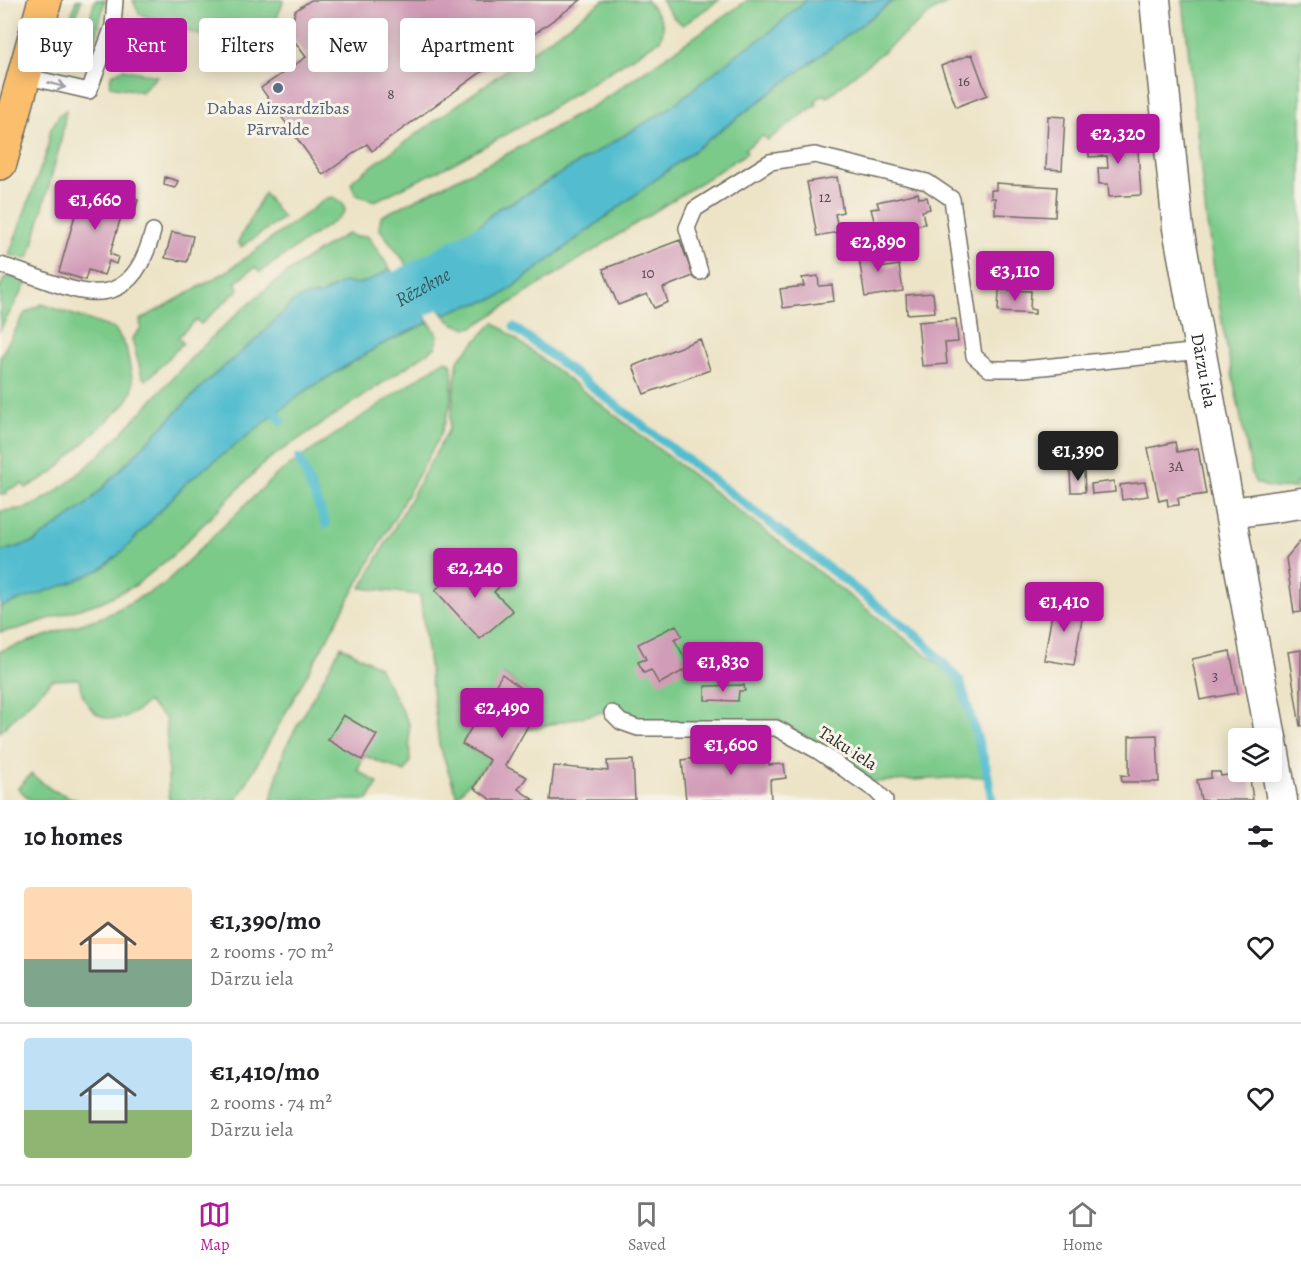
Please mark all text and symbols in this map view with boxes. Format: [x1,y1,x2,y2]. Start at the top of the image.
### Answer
chip: Buy [18,18,93,72]
chip: Rent [105,18,187,72]
chip: Filters [199,18,296,72]
chip: New [308,18,388,72]
chip: Apartment [400,18,535,72]
house number: 16 [958,71,970,91]
one-way arrow [47,80,66,91]
marker: Dabas Aizsardzības Pārvalde [271,81,285,95]
house number: 8 [387,84,395,104]
place label: Dabas Aizsardzības Pārvalde [206,96,350,141]
pin: €2,320 [1069,114,1167,165]
text: €2,320 [1091,120,1145,147]
pin: €1,660 [46,180,144,231]
text: €1,660 [69,186,121,213]
house number: 12 [819,187,831,207]
pin: €2,890 [829,222,927,273]
text: €2,890 [850,228,906,255]
pin: €3,110 [966,251,1064,302]
text: €3,110 [990,257,1040,284]
water label: Rēzekne [390,261,455,313]
house number: 10 [641,263,655,283]
street label: Dārzu iela [1185,331,1223,410]
pin: €1,390 [1029,431,1127,482]
text: €1,390 [1052,437,1104,464]
house number: 3A [1168,456,1184,476]
pin: €2,240 [426,548,524,599]
text: €2,240 [447,554,503,581]
pin: €1,410 [1015,582,1113,633]
text: €1,410 [1039,588,1089,615]
pin: €1,830 [674,642,772,693]
text: €1,830 [697,648,749,675]
house number: 3 [1212,666,1218,686]
pin: €2,490 [453,688,551,739]
text: €2,490 [474,694,530,721]
street label: Taku iela [814,720,883,776]
pin: €1,600 [682,725,780,776]
map controls [1228,728,1282,782]
button: layers [1228,728,1282,782]
text: €1,600 [704,731,758,758]
text: 10 homes [24,819,123,854]
icon: filters [1244,820,1277,853]
text: €1,390/mo [210,903,321,938]
icon: home [72,911,144,983]
icon: heart [1244,931,1277,964]
text: 2 rooms · 70 m² [210,938,334,965]
text: Dārzu iela [210,965,294,992]
text: €1,410/mo [210,1054,320,1089]
icon: home [72,1062,144,1134]
icon: heart [1244,1082,1277,1115]
text: 2 rooms · 74 m² [210,1089,332,1116]
text: Dārzu iela [210,1116,294,1143]
tab: Map [198,1198,231,1256]
tab: Saved [628,1198,666,1256]
tab: Home [1062,1198,1103,1256]

